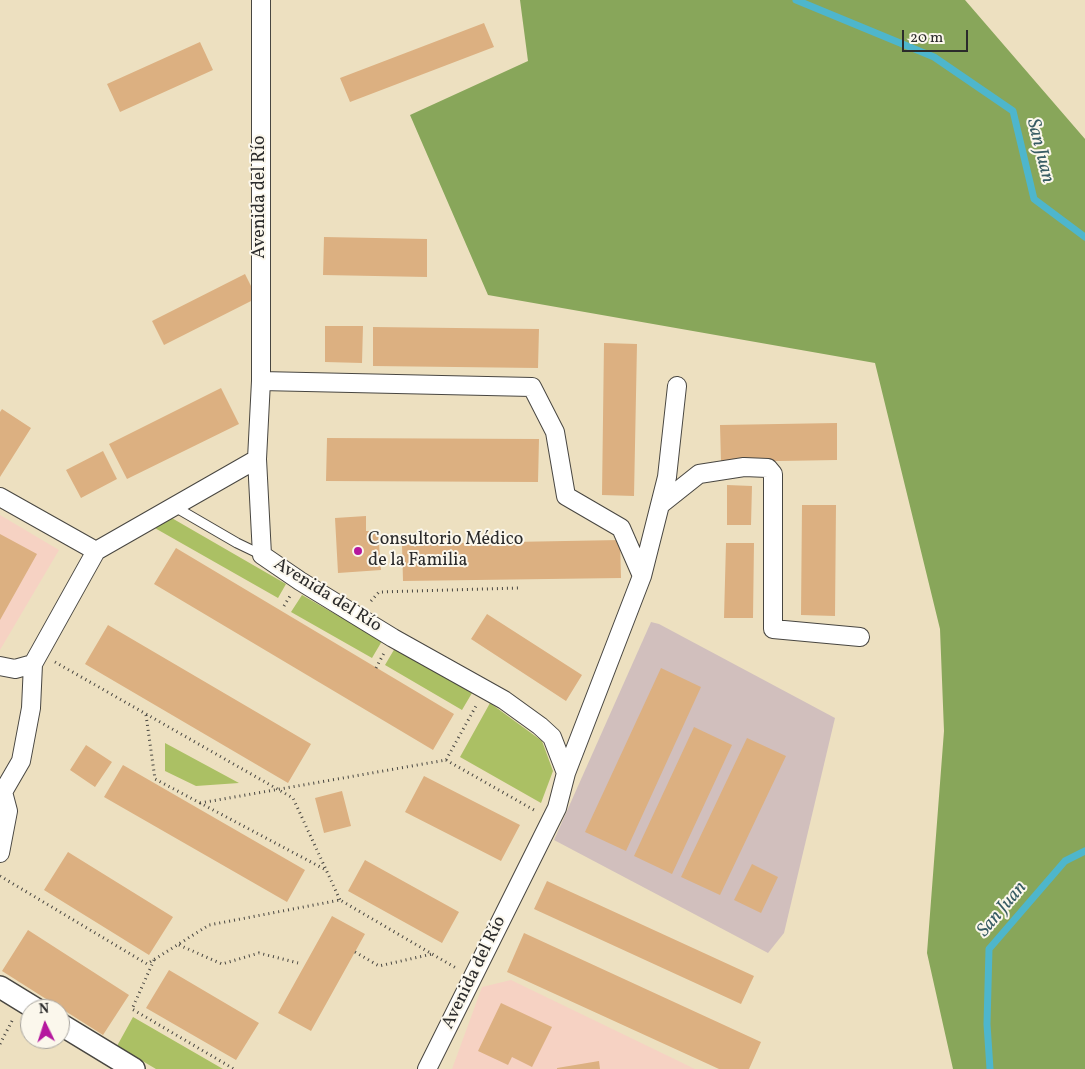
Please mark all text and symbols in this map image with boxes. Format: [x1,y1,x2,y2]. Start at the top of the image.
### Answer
scale bar [905,20,971,52]
text: 20 m [910,28,943,49]
water label: San Juan [1020,117,1058,185]
street label: Avenida del Río [250,135,272,259]
place label: Consultorio Médico de la Familia [368,530,523,572]
marker: Consultorio Médico de la Familia [352,545,364,557]
street label: Avenida del Río [269,554,385,638]
water label: San Juan [973,878,1033,942]
street label: Avenida del Río [438,913,512,1033]
north arrow [20,999,70,1049]
text: N [38,1000,50,1019]

